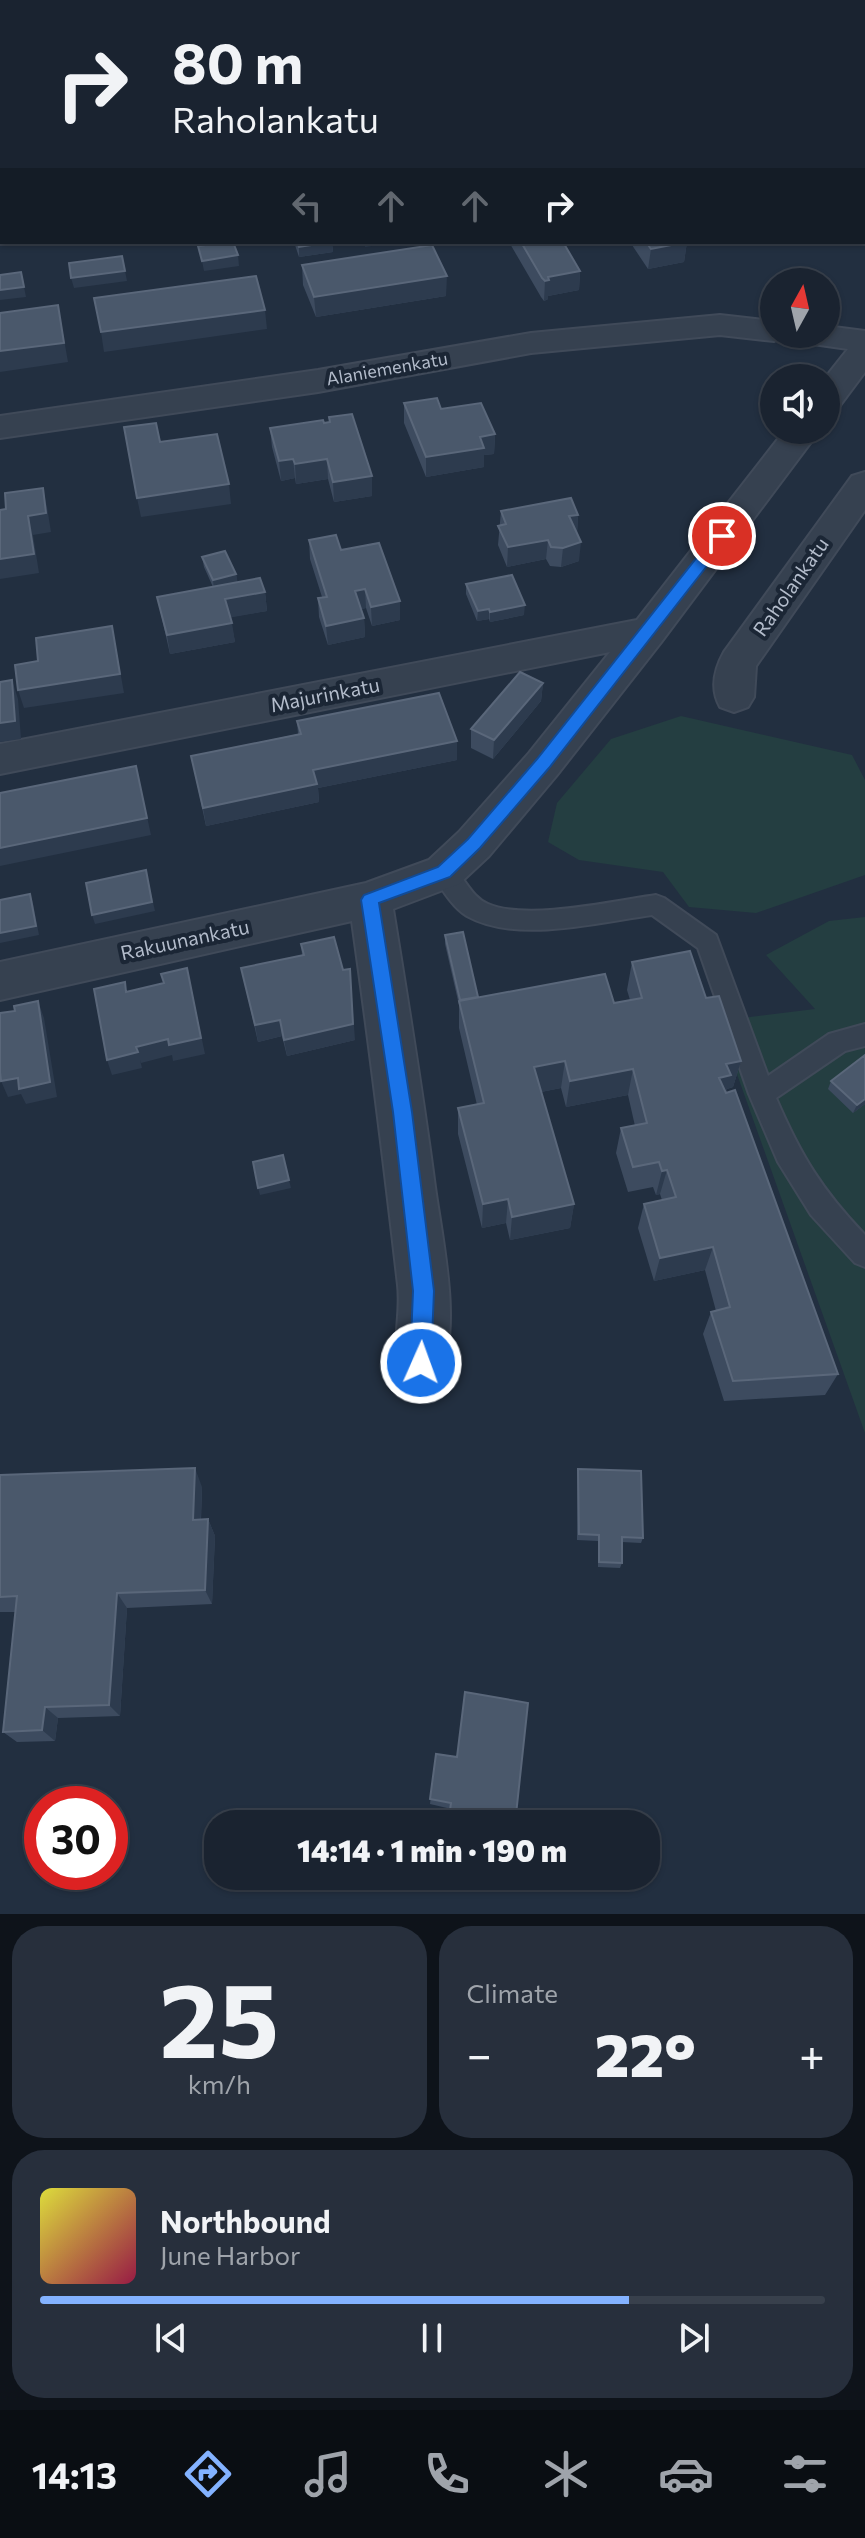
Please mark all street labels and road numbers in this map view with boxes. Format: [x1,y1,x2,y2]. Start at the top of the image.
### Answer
street label: Alaniemenkatu [324,347,449,390]
street label: Raholankatu [747,532,833,640]
street label: Majurinkatu [268,672,382,716]
street label: Rakuunankatu [118,914,251,964]

